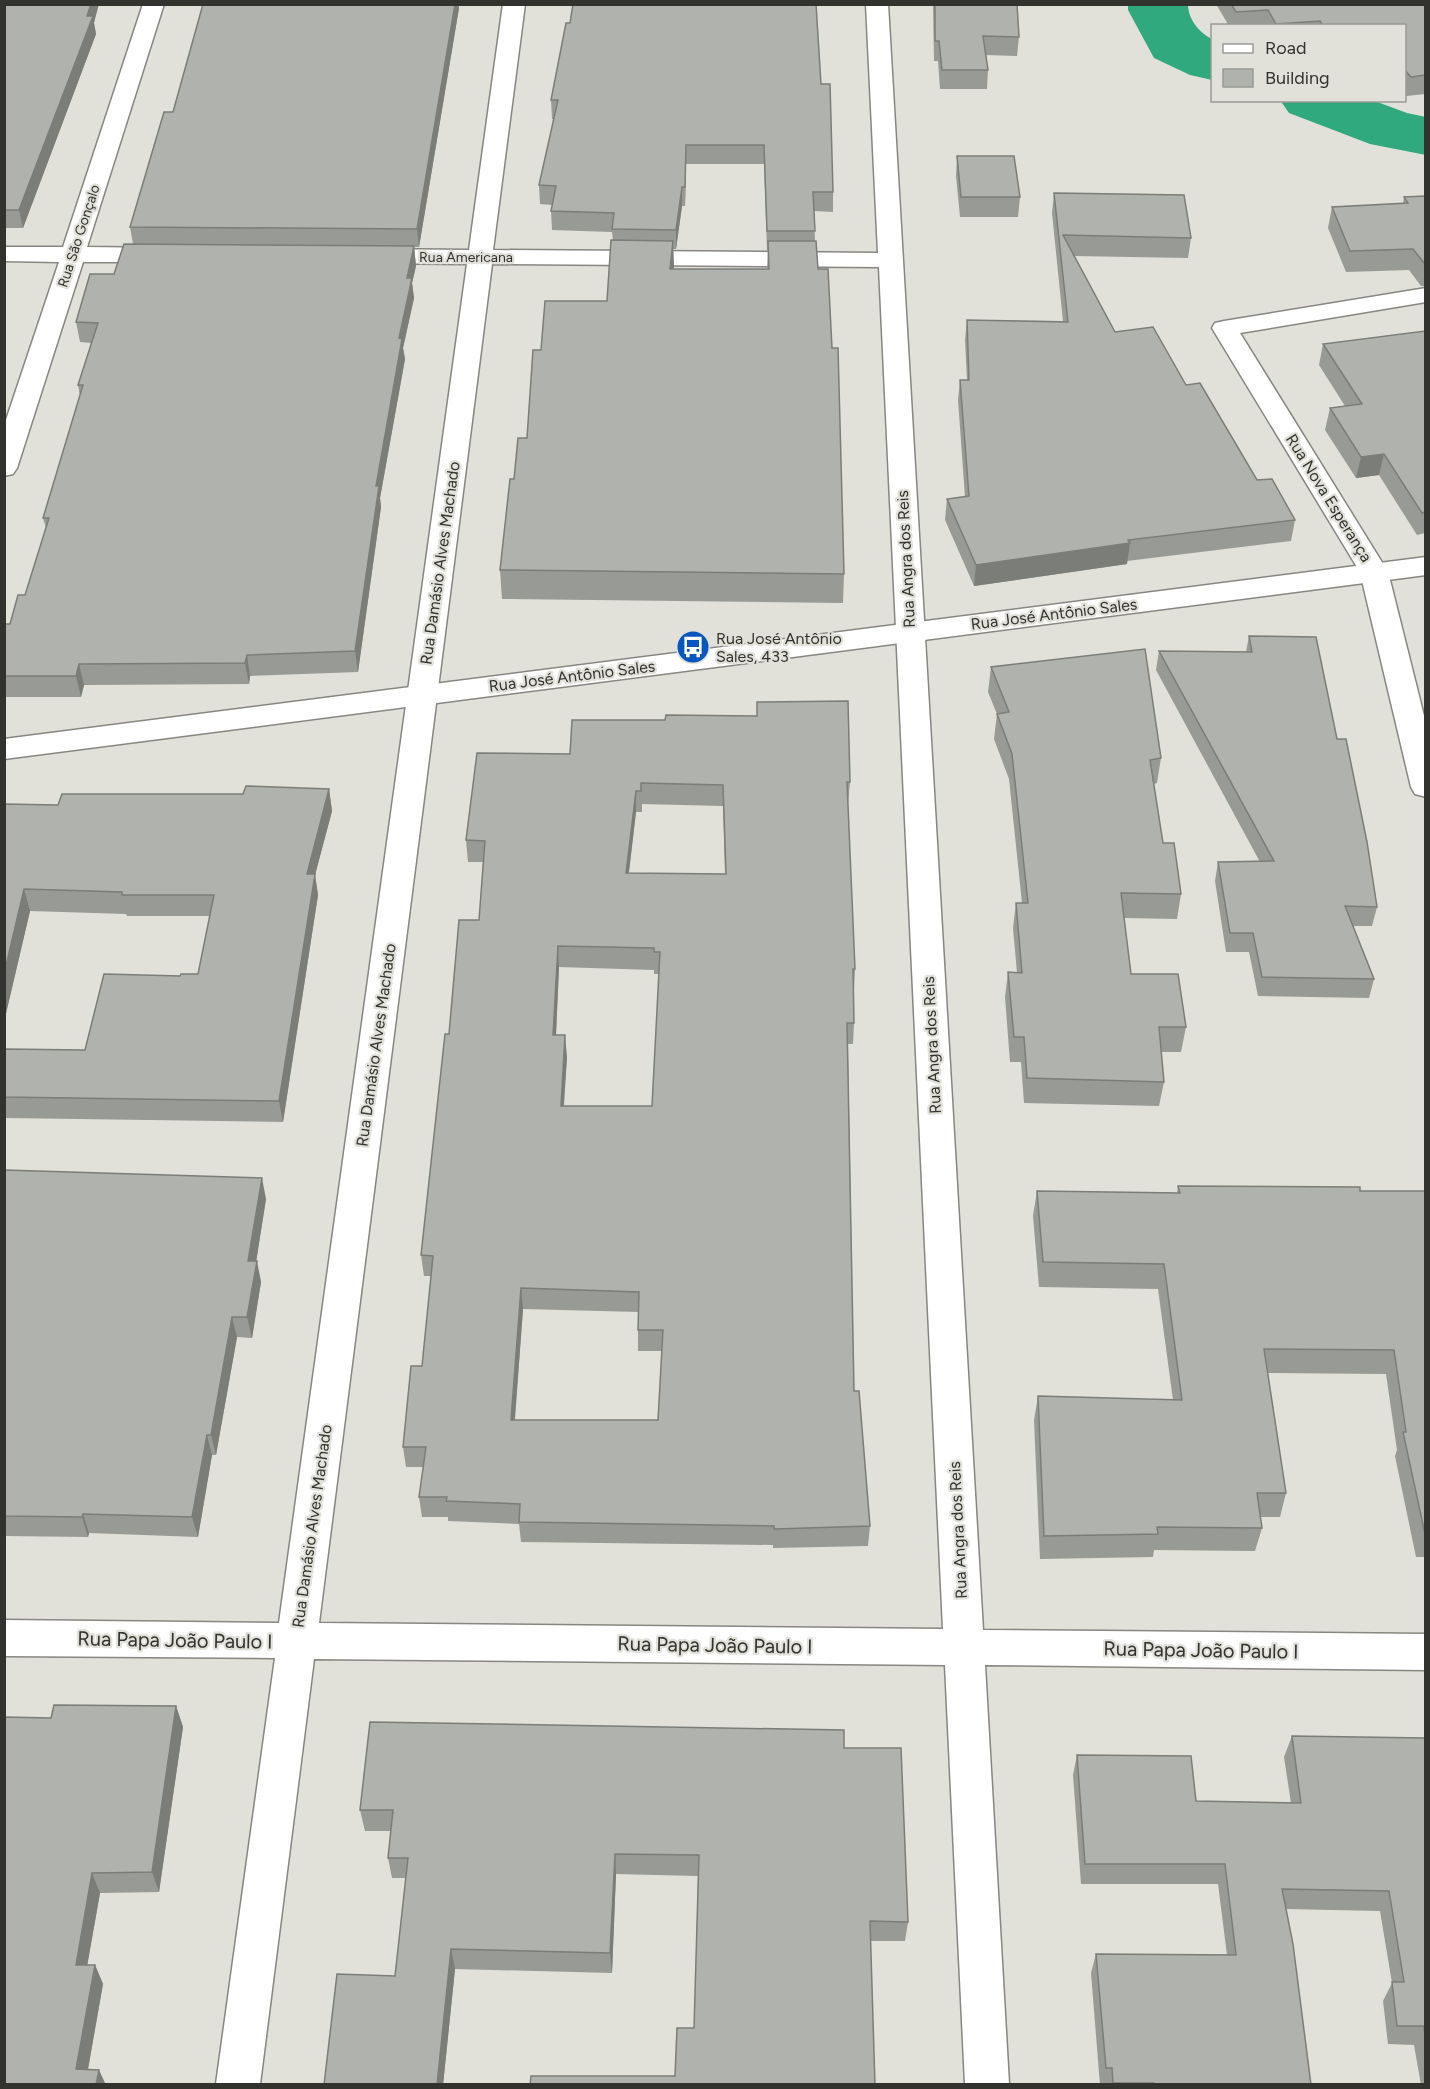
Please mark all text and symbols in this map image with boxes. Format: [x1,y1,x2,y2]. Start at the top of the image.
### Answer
legend [1211,24,1406,102]
text: Road [1265,37,1306,59]
text: Building [1265,67,1330,89]
street label: Rua São Gonçalo [54,183,104,289]
street label: Rua Americana [419,249,513,266]
street label: Rua Nova Esperança [1282,431,1376,565]
street label: Rua Damásio Alves Machado [416,460,464,666]
street label: Rua Angra dos Reis [893,490,919,628]
street label: Rua José Antônio Sales [970,594,1138,634]
bus stop icon: Rua José Antônio Sales, 433 [675,629,711,665]
place label: Rua José Antônio Sales, 433 [716,629,842,666]
street label: Rua José Antônio Sales [488,656,656,696]
street label: Rua Damásio Alves Machado [352,942,400,1148]
street label: Rua Angra dos Reis [919,976,945,1114]
street label: Rua Damásio Alves Machado [288,1423,336,1629]
street label: Rua Angra dos Reis [945,1461,971,1599]
street label: Rua Papa João Paulo I [77,1626,273,1654]
street label: Rua Papa João Paulo I [617,1631,813,1659]
street label: Rua Papa João Paulo I [1103,1636,1299,1664]

